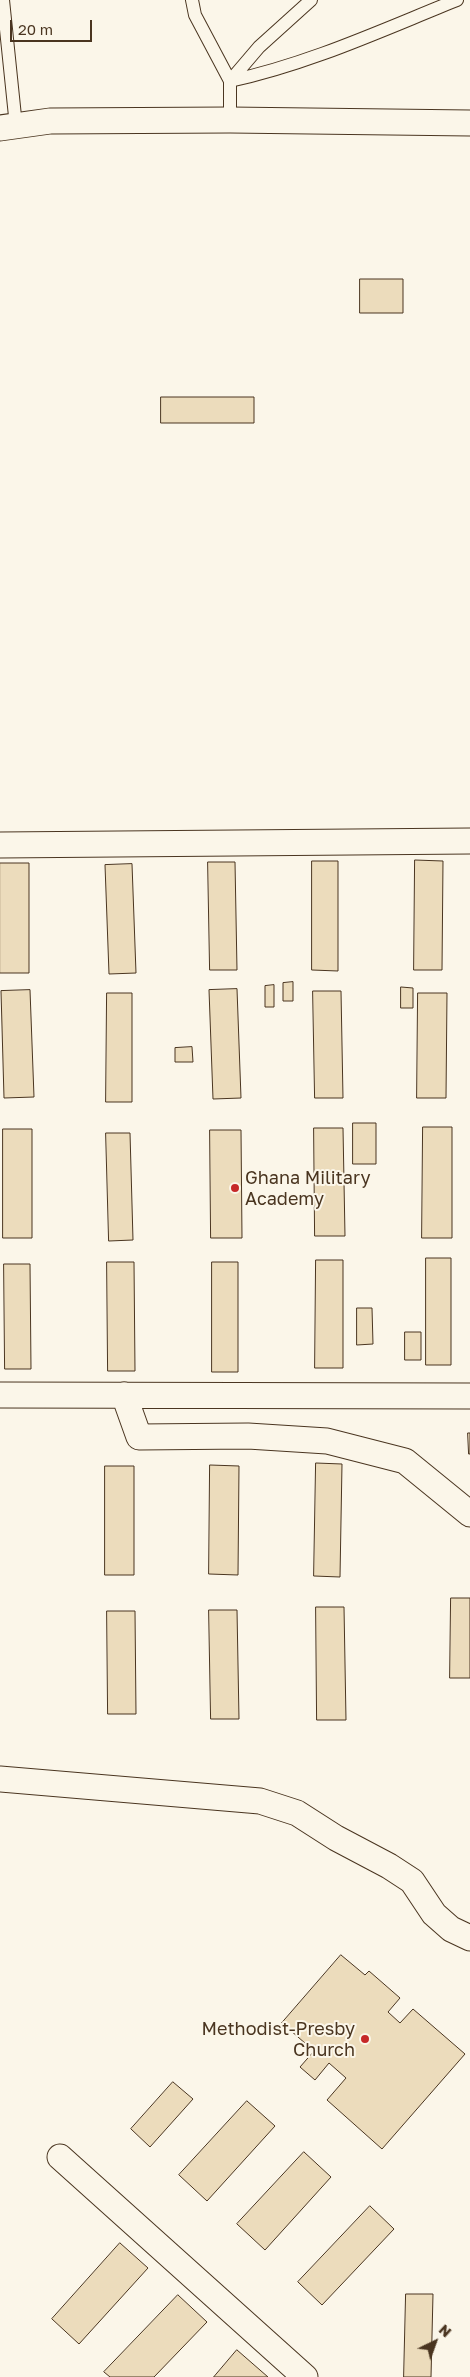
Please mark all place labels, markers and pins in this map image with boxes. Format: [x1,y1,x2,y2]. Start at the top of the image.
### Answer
place label: Ghana Military Academy [245,1167,371,1210]
marker: Ghana Military Academy [229,1182,241,1194]
place label: Methodist-Presby Church [201,2018,355,2060]
marker: Methodist-Presby Church [359,2033,371,2045]

